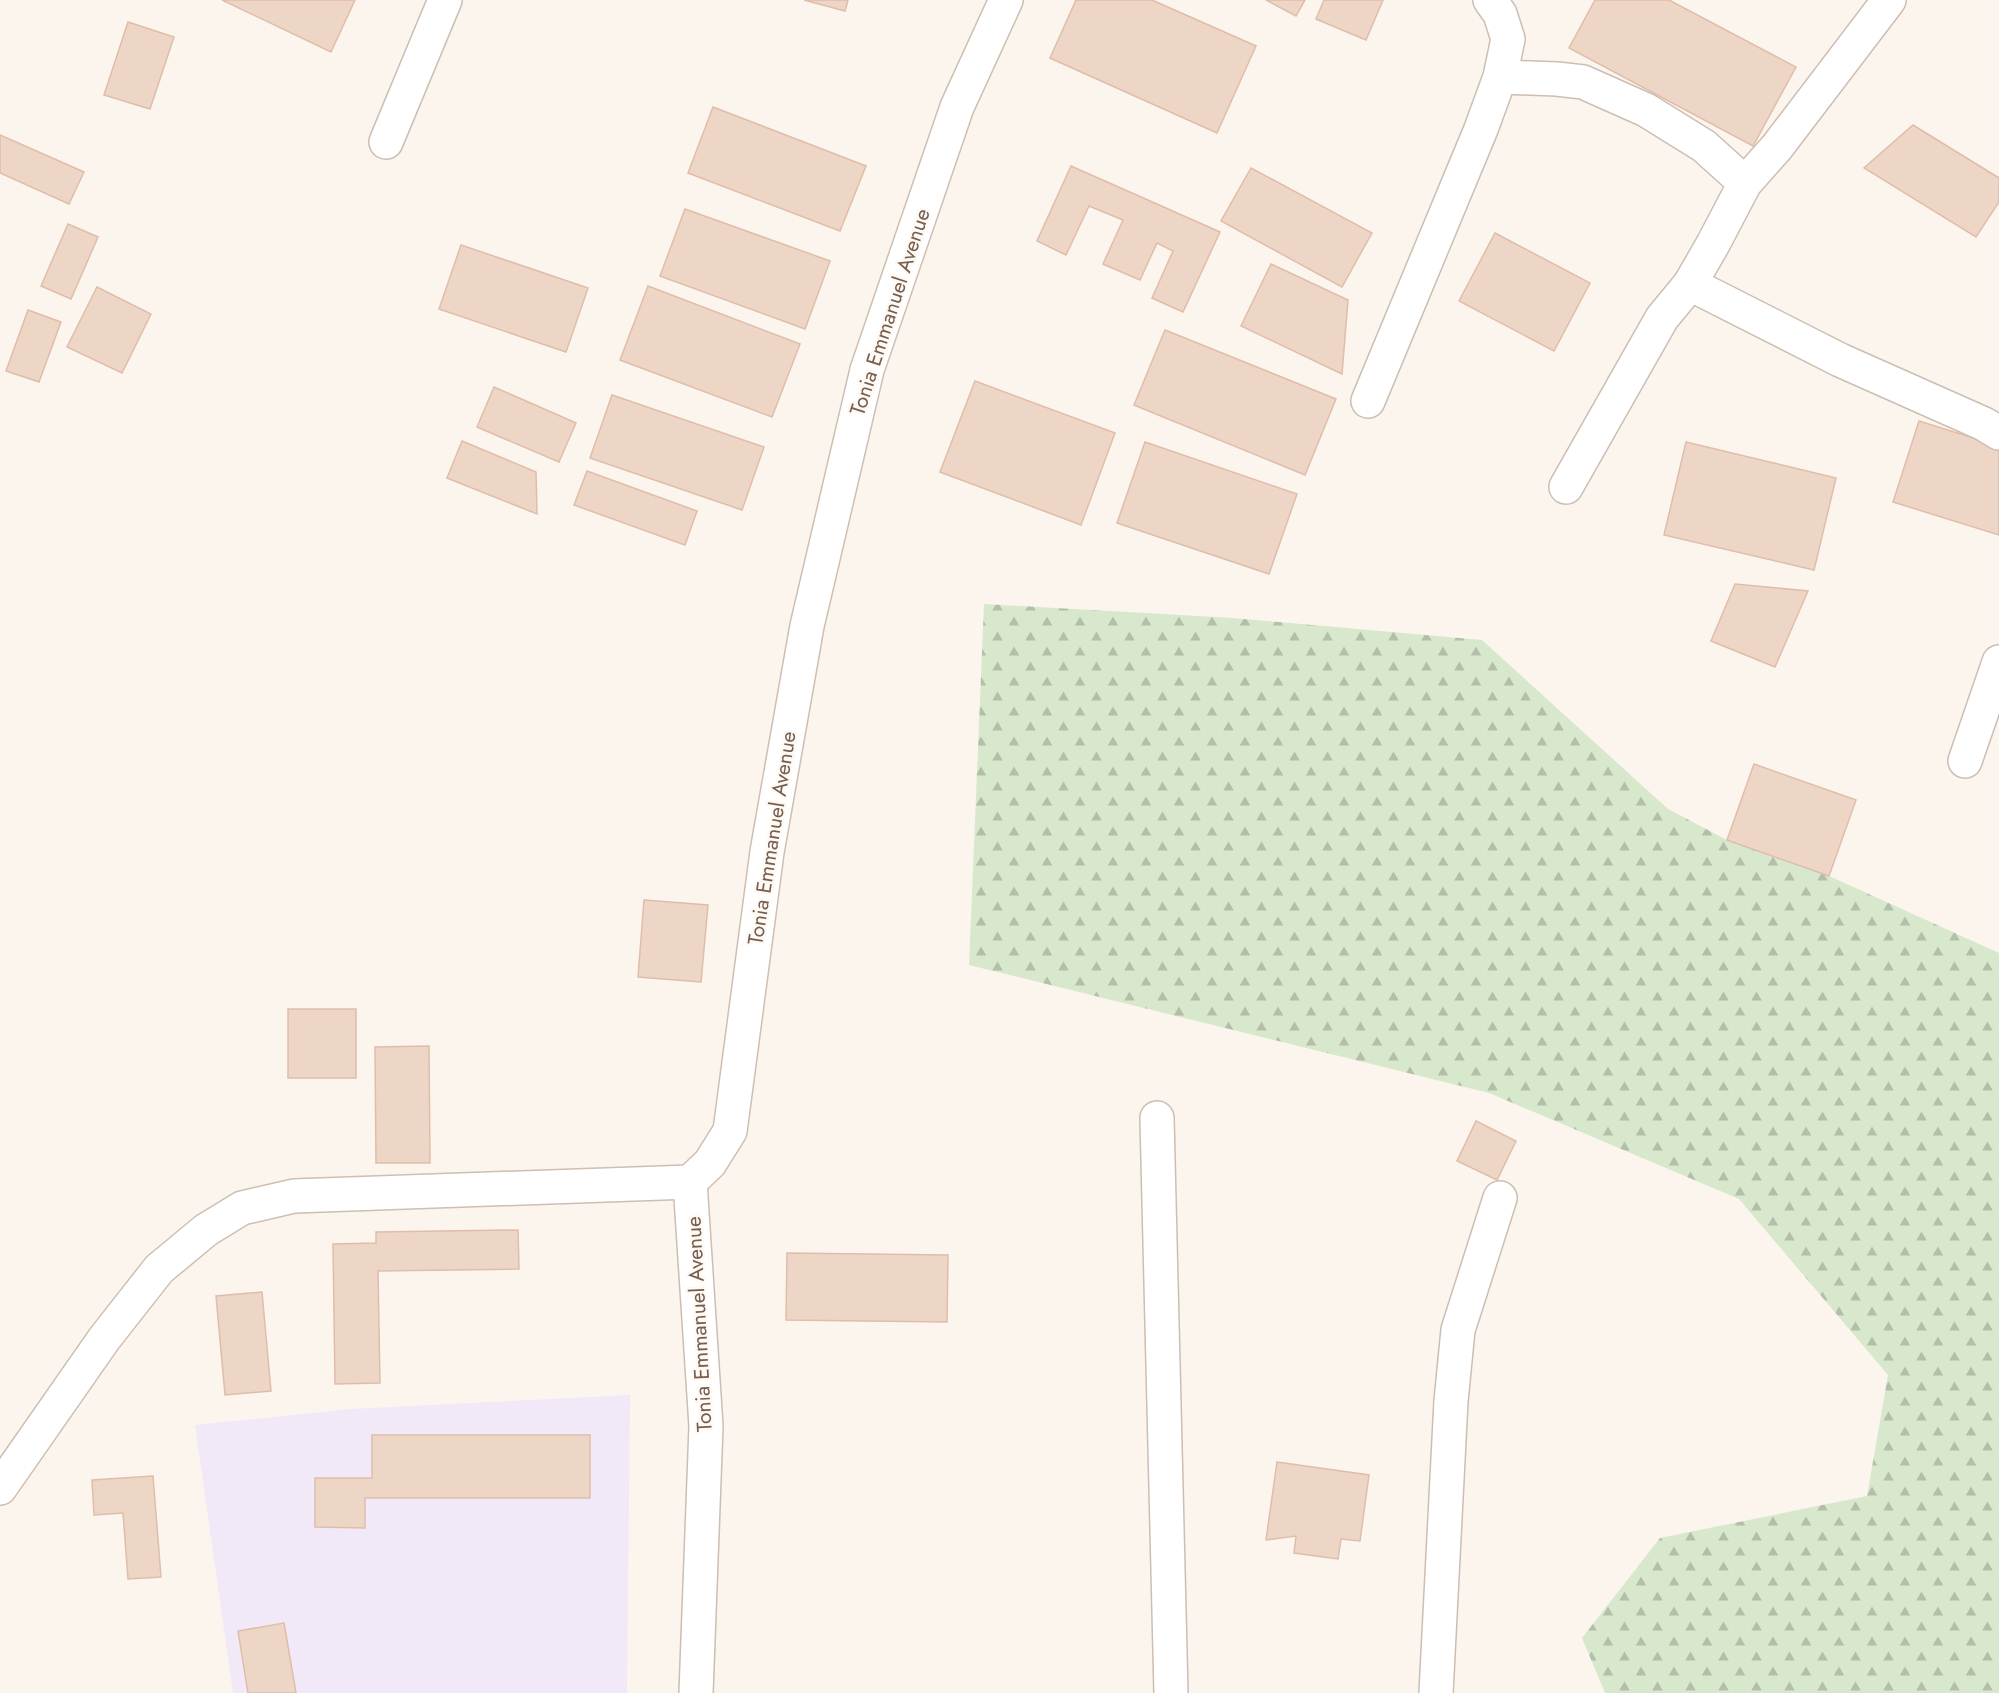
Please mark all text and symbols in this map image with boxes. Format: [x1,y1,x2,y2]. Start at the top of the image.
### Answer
street label: Tonia Emmanuel Avenue [842,205,938,419]
street label: Tonia Emmanuel Avenue [740,729,804,947]
street label: Tonia Emmanuel Avenue [678,1215,720,1433]

